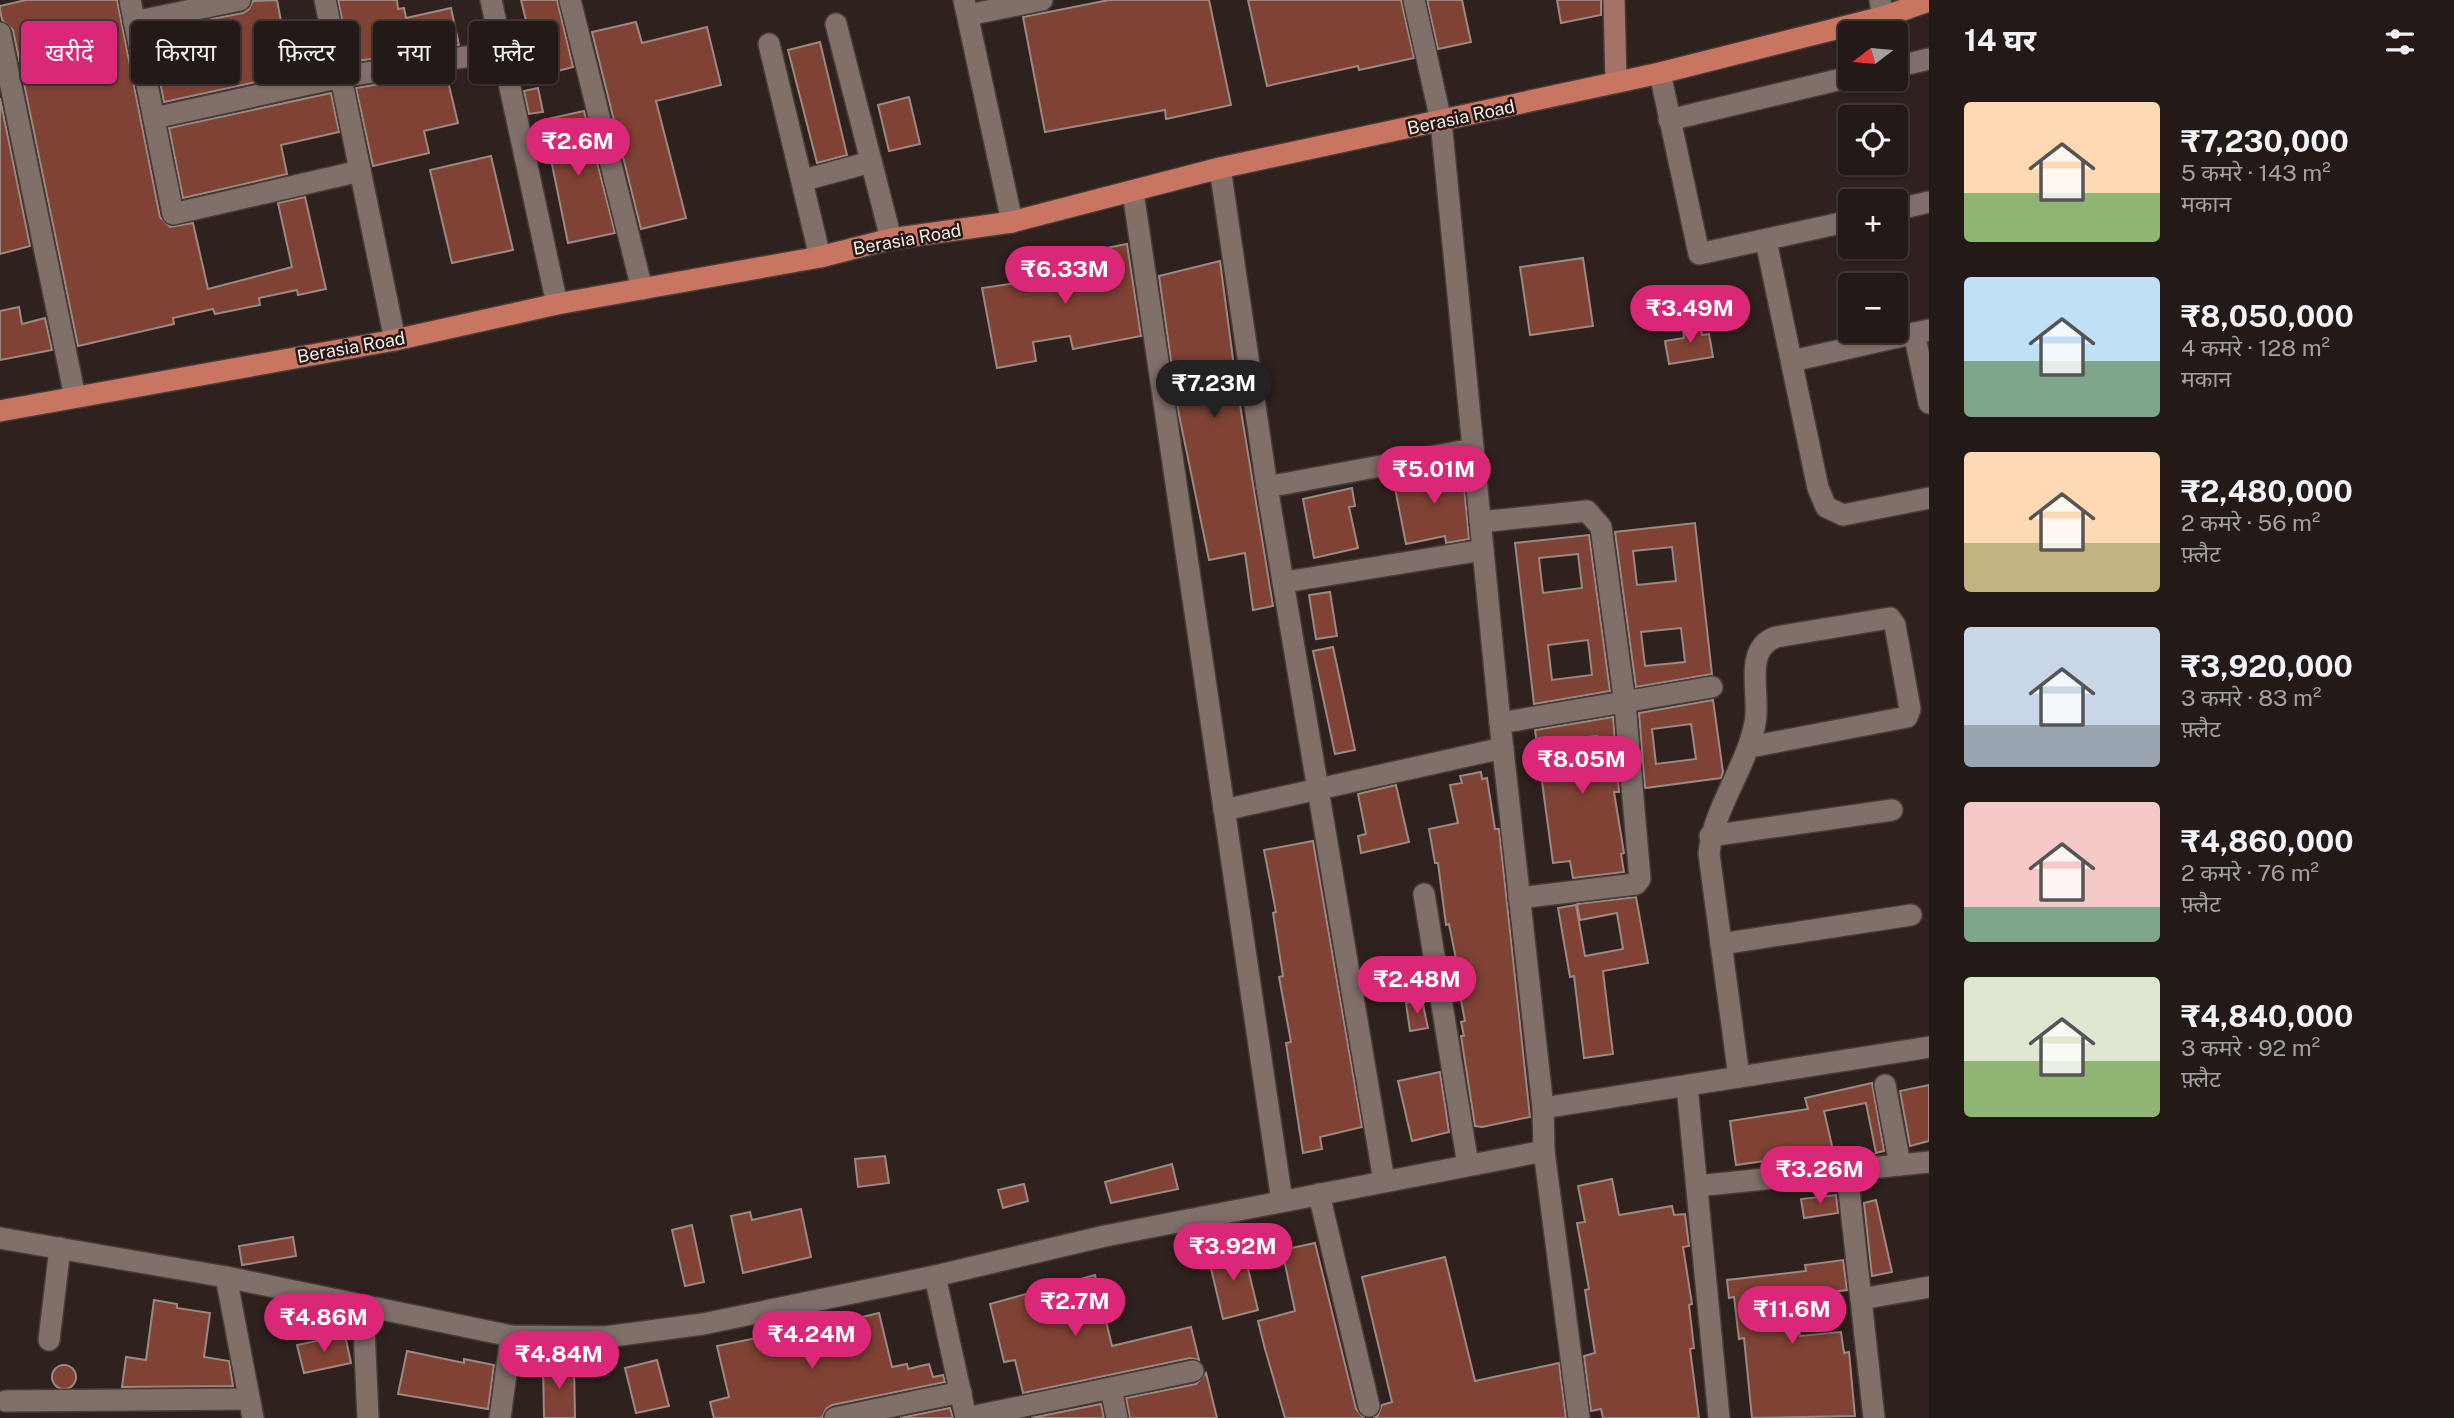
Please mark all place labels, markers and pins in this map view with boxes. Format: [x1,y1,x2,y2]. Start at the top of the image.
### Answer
pin: ₹2.6M [529,118,627,178]
pin: ₹6.33M [1008,246,1122,306]
pin: ₹3.49M [1633,286,1747,345]
pin: ₹7.23M [1157,360,1271,420]
pin: ₹5.01M [1377,447,1491,506]
pin: ₹8.05M [1525,736,1639,796]
pin: ₹2.48M [1360,956,1474,1016]
pin: ₹3.26M [1763,1146,1877,1206]
pin: ₹3.92M [1176,1224,1290,1283]
pin: ₹2.7M [1026,1278,1124,1338]
pin: ₹11.6M [1735,1286,1849,1346]
pin: ₹4.86M [267,1294,381,1354]
pin: ₹4.24M [755,1312,869,1371]
pin: ₹4.84M [502,1332,616,1391]

